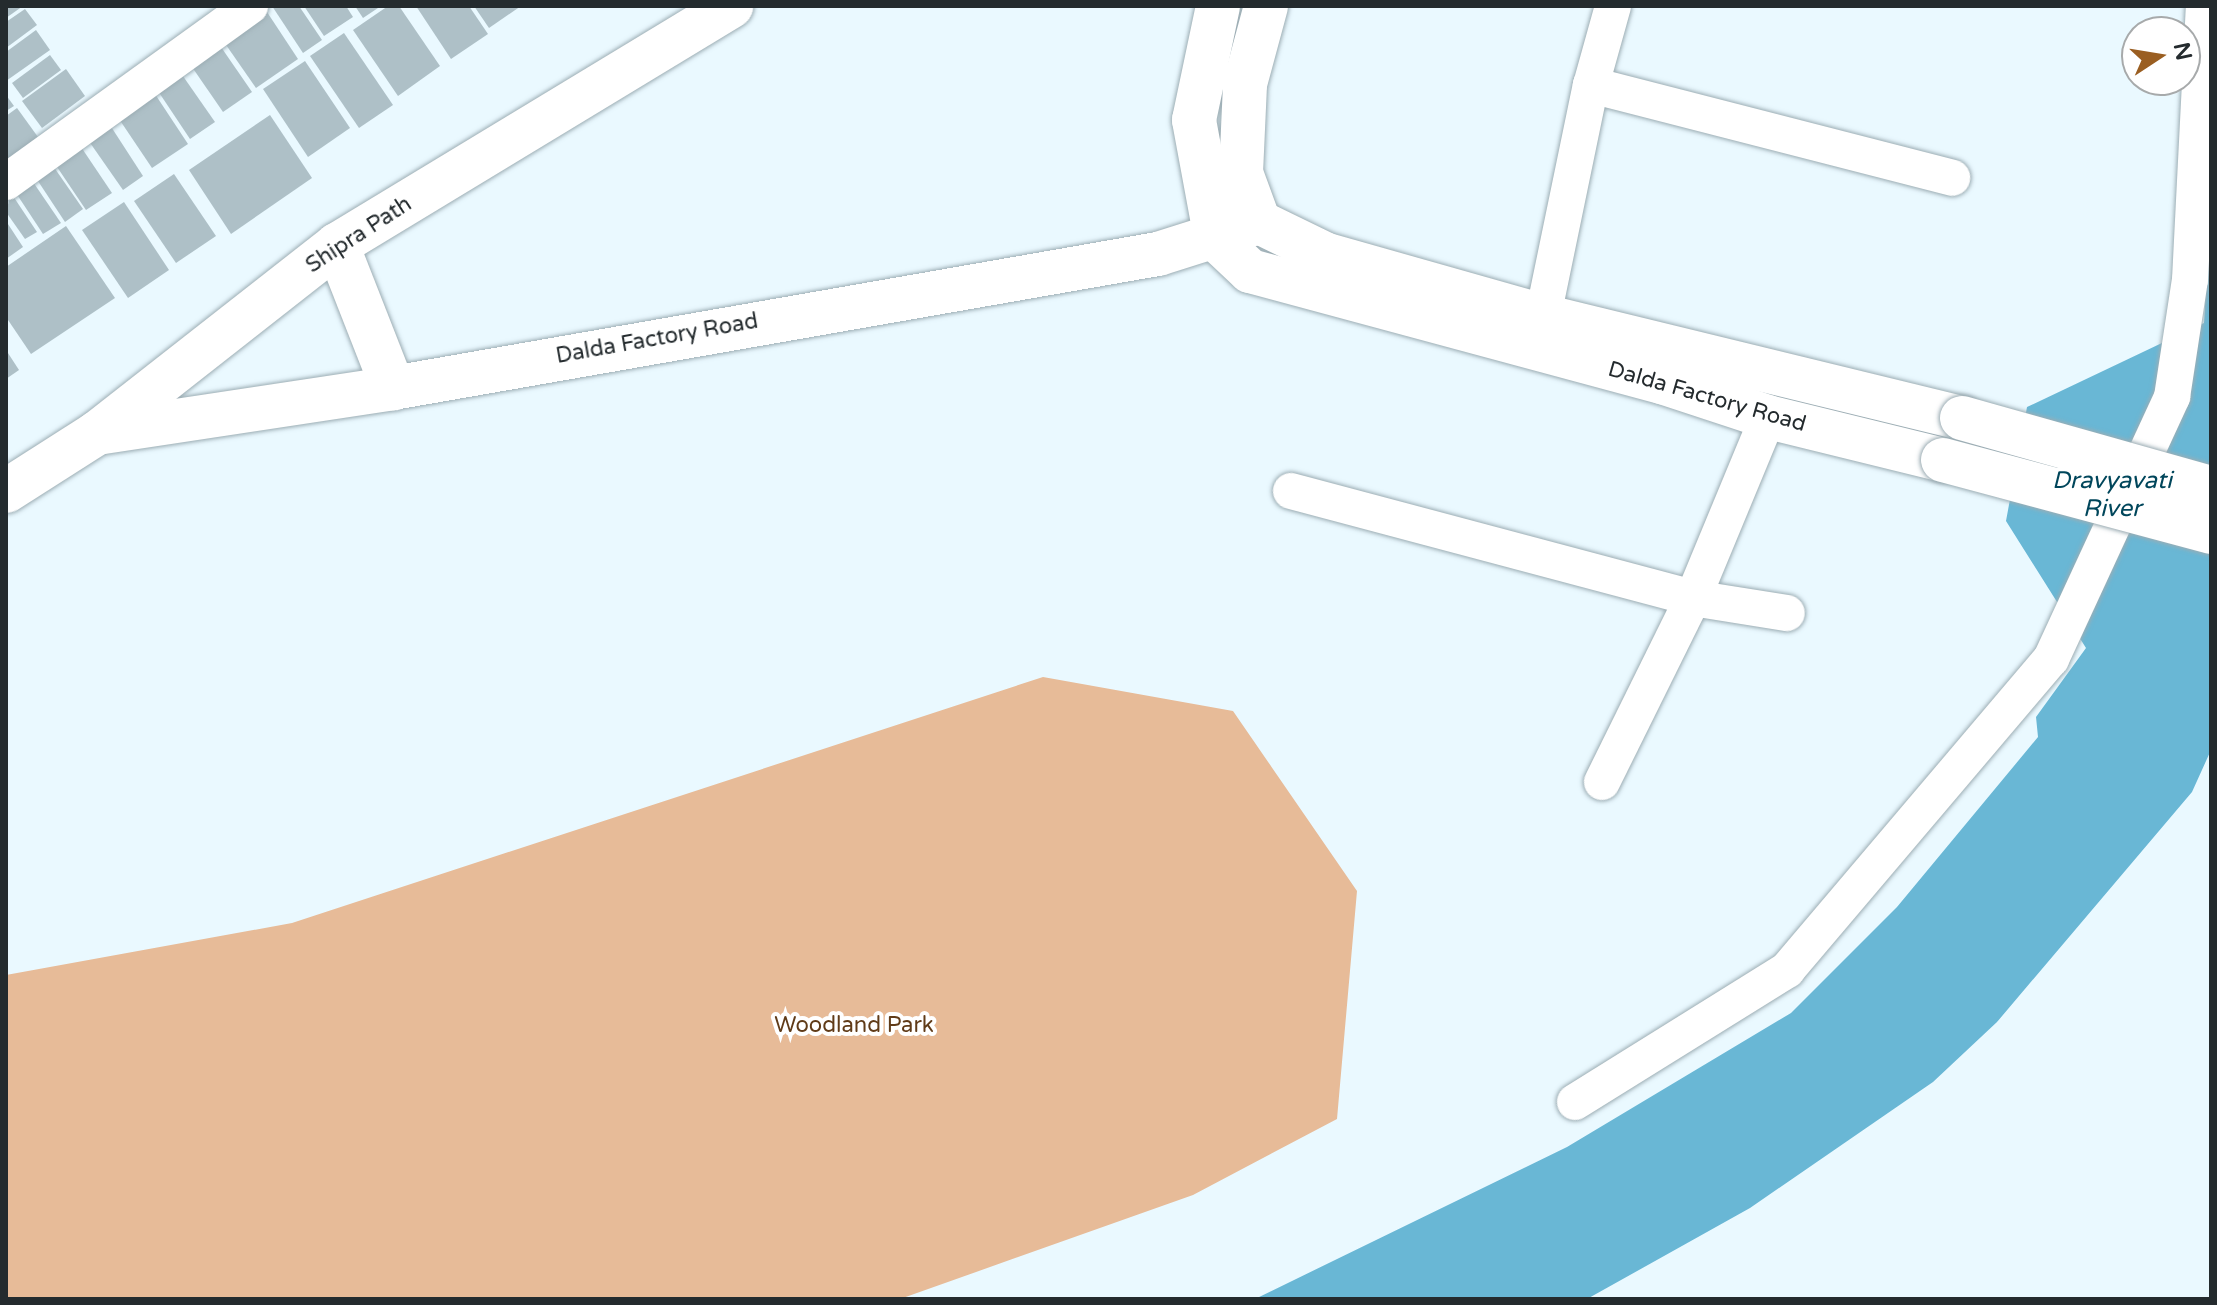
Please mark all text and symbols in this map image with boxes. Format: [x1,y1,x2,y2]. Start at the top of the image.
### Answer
north arrow [2121,16,2201,96]
text: N [2168,40,2197,63]
street label: Shipra Path [301,191,417,279]
street label: Dalda Factory Road [554,308,760,370]
street label: Dalda Factory Road [1605,356,1809,438]
water label: Dravyavati River [2052,467,2172,523]
park label: Woodland Park [774,1013,934,1039]

